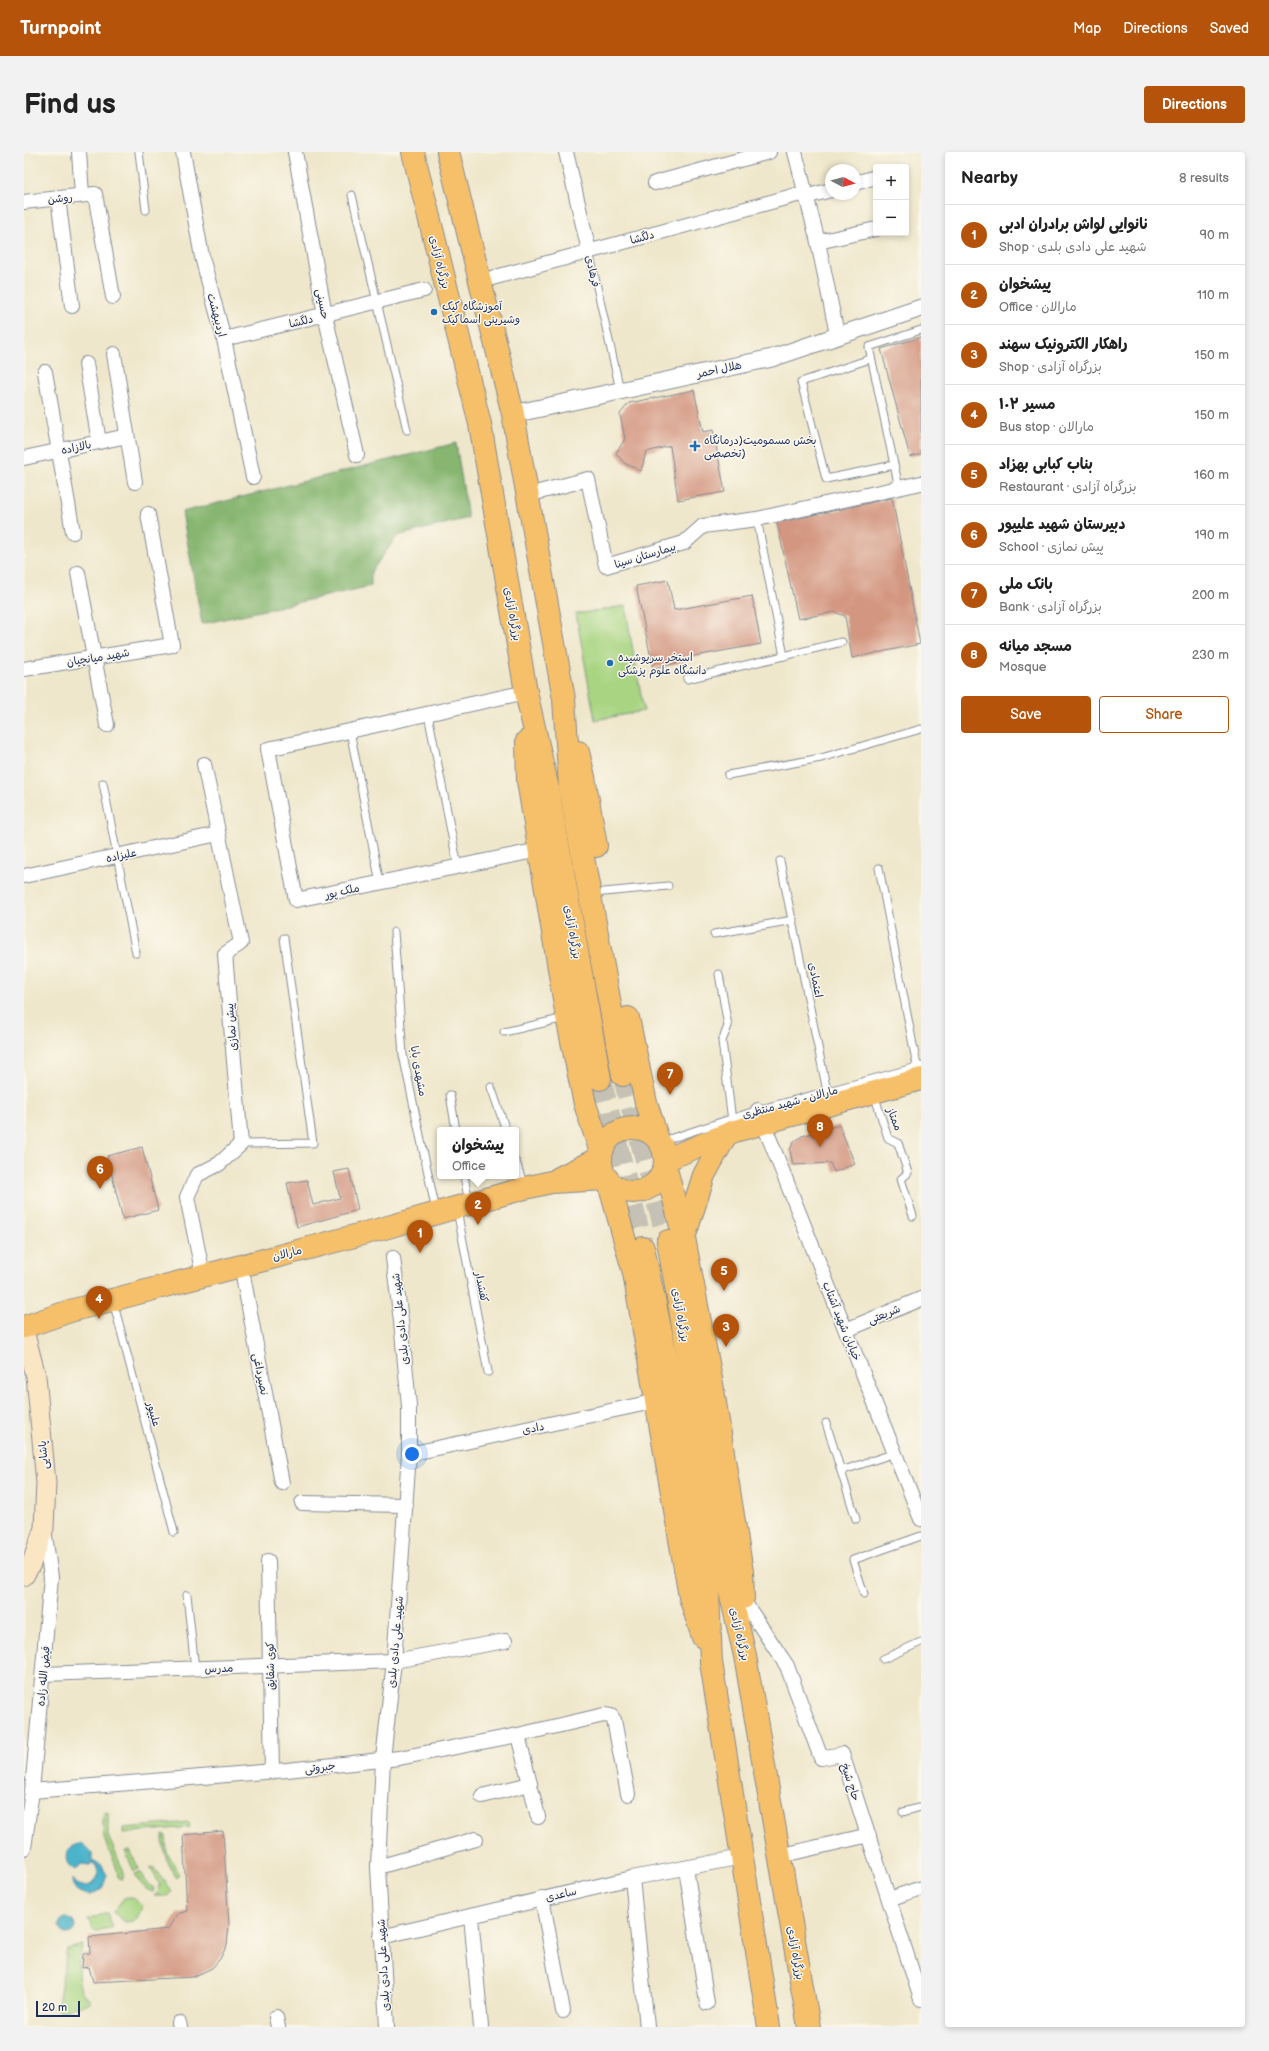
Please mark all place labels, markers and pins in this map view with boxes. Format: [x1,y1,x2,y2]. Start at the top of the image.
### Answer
place label: آموزشگاه کیک وشیرینی اسماکیک [442,300,520,327]
marker: آموزشگاه کیک وشیرینی اسماکیک [429,307,439,317]
place label: بخش مسمومیت(درمانگاه تخصصی) [704,434,816,461]
marker: بخش مسمومیت(درمانگاه تخصصی) [689,440,701,452]
place label: استخر سرپوشیده دانشگاه علوم پزشکی [618,651,707,679]
marker: استخر سرپوشیده دانشگاه علوم پزشکی [605,658,615,668]
pin: 7 [657,1062,683,1095]
pin: 8 [807,1114,833,1147]
pin: 6 [87,1156,113,1189]
pin: 2 [465,1192,491,1225]
pin: 1 [407,1220,433,1253]
pin: 5 [711,1258,737,1291]
pin: 4 [86,1286,112,1319]
pin: 3 [713,1314,739,1347]

